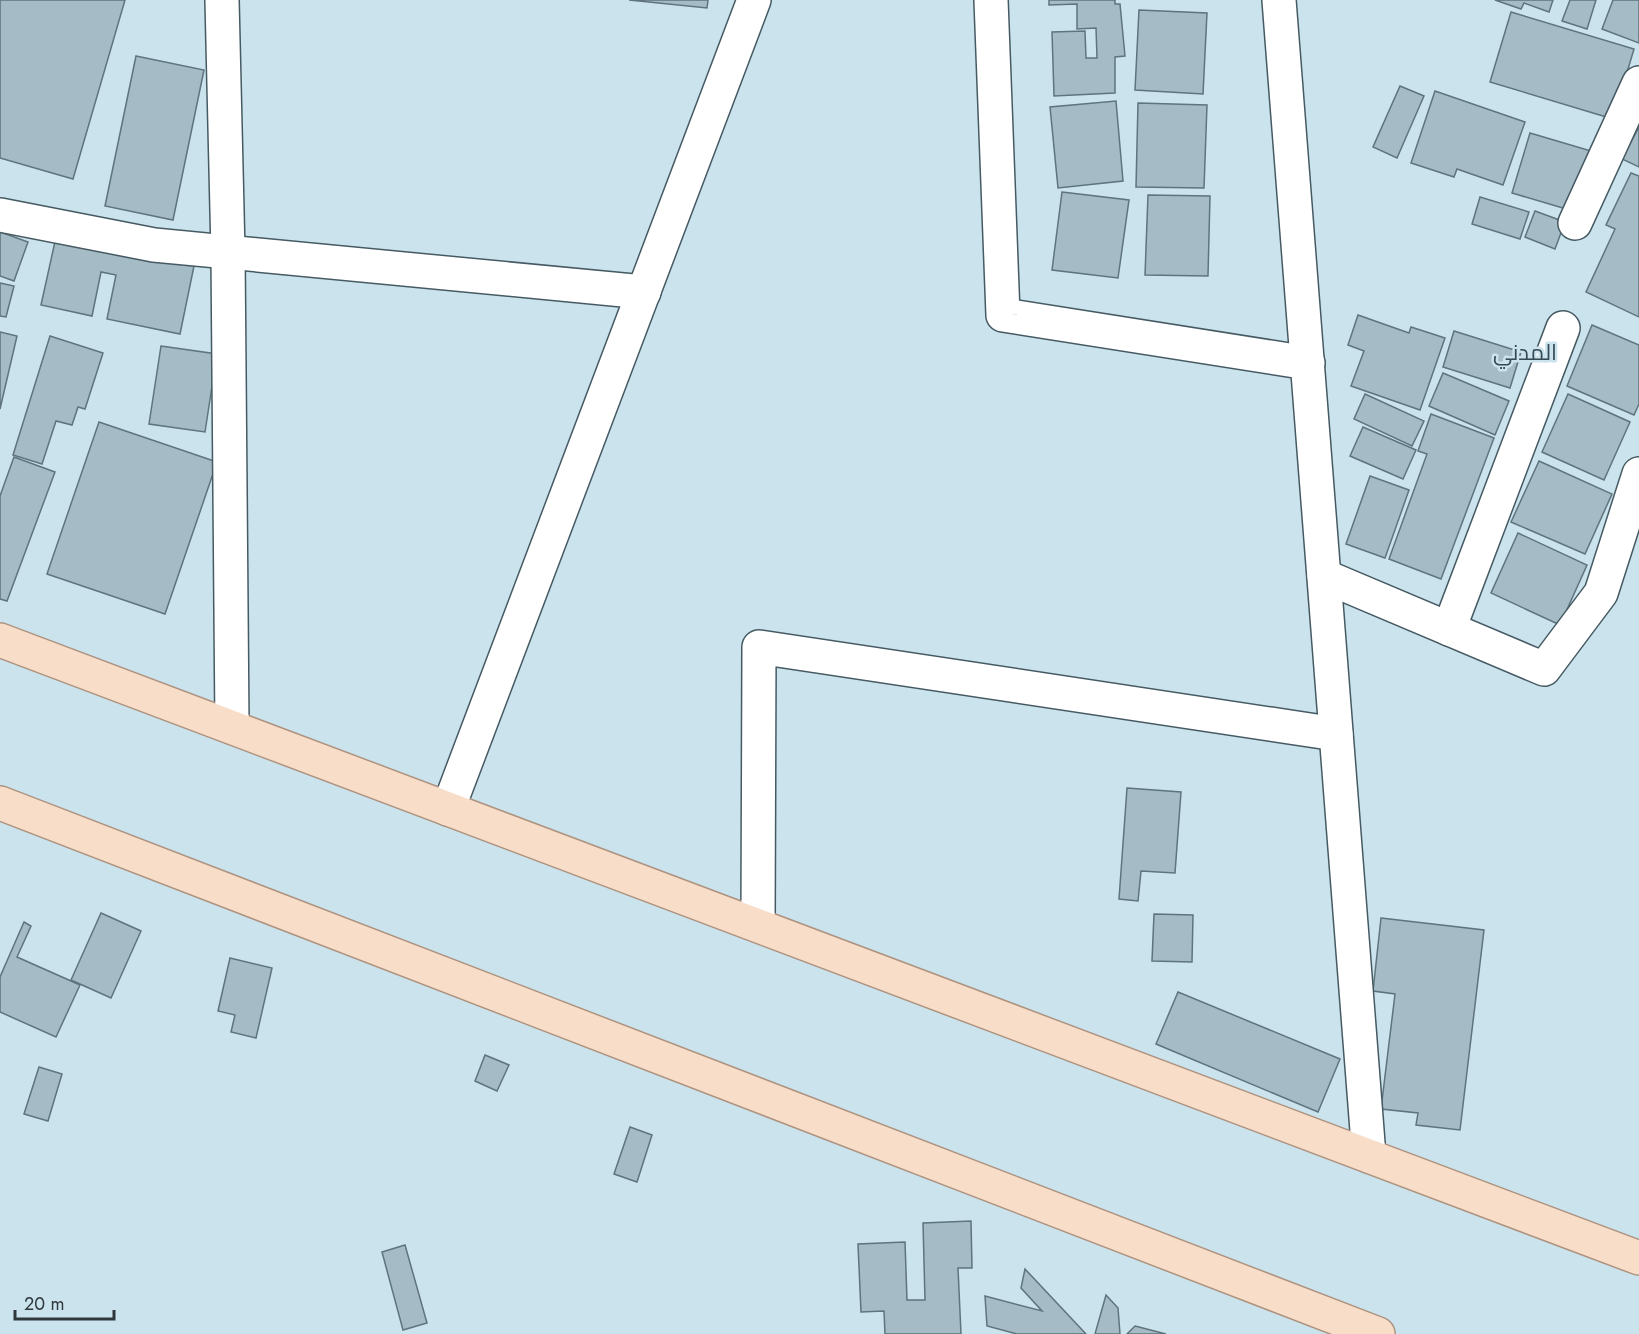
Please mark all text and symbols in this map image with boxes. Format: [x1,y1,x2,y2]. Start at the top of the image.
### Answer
district label: المدني [1493,336,1557,369]
scale bar [15,1283,114,1321]
text: 20 m [24,1291,64,1317]

